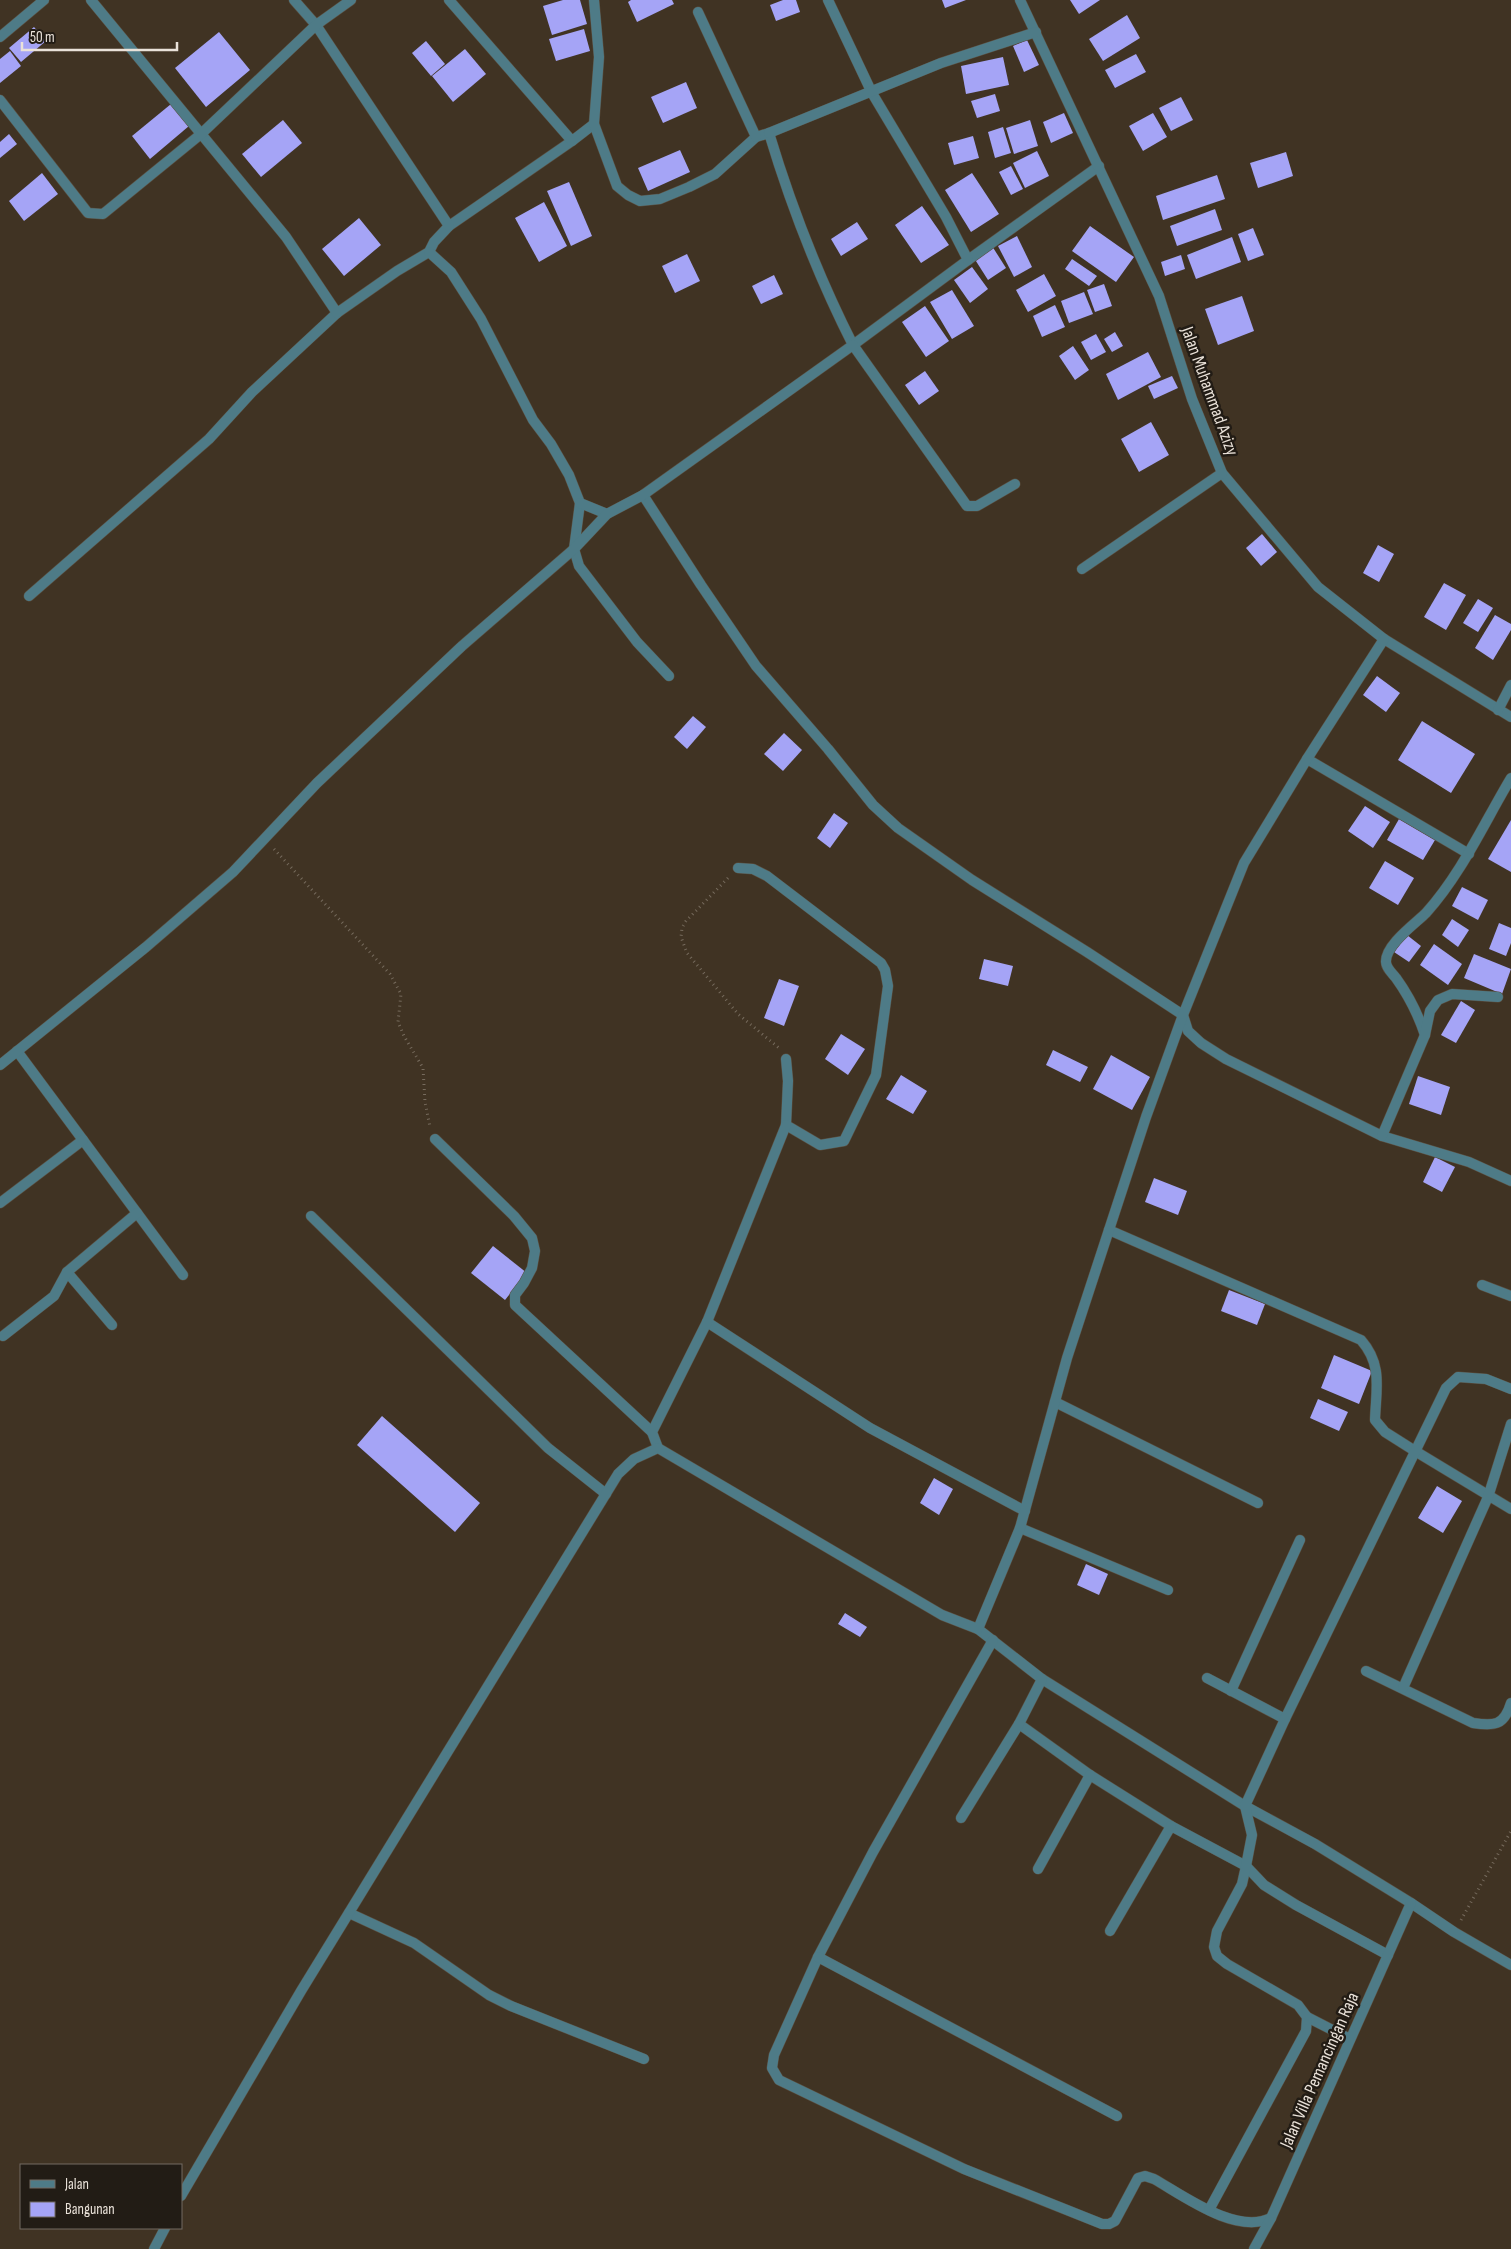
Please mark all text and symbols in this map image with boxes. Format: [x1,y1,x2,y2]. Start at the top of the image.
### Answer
scale bar [22,20,178,52]
text: 50 m [30,28,55,47]
street label: Jalan Muhammad Azizy [1176,323,1243,459]
street label: Jalan Villa Pemancingan Raja [1275,1989,1363,2152]
legend [20,2164,182,2229]
text: Jalan [64,2175,89,2194]
text: Bangunan [65,2200,115,2219]

